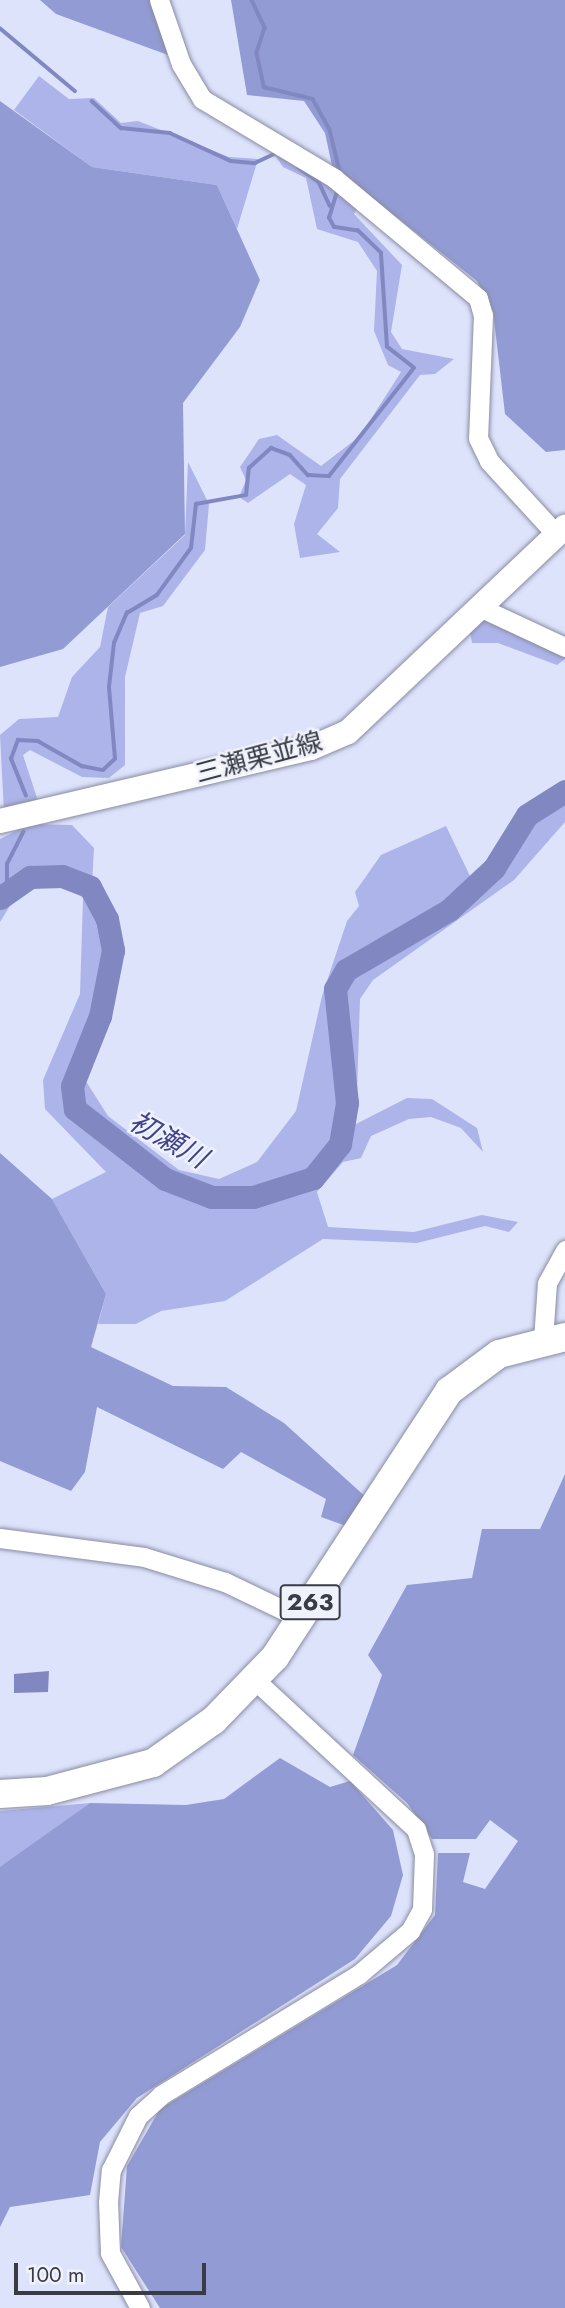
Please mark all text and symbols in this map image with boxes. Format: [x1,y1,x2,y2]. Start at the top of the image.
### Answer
street label: 三瀬栗並線 [192,726,326,790]
water label: 初瀬川 [123,1104,213,1176]
road number: 263 [278,1582,342,1622]
scale bar [18,2248,210,2292]
text: 100 m [27,2260,84,2290]

